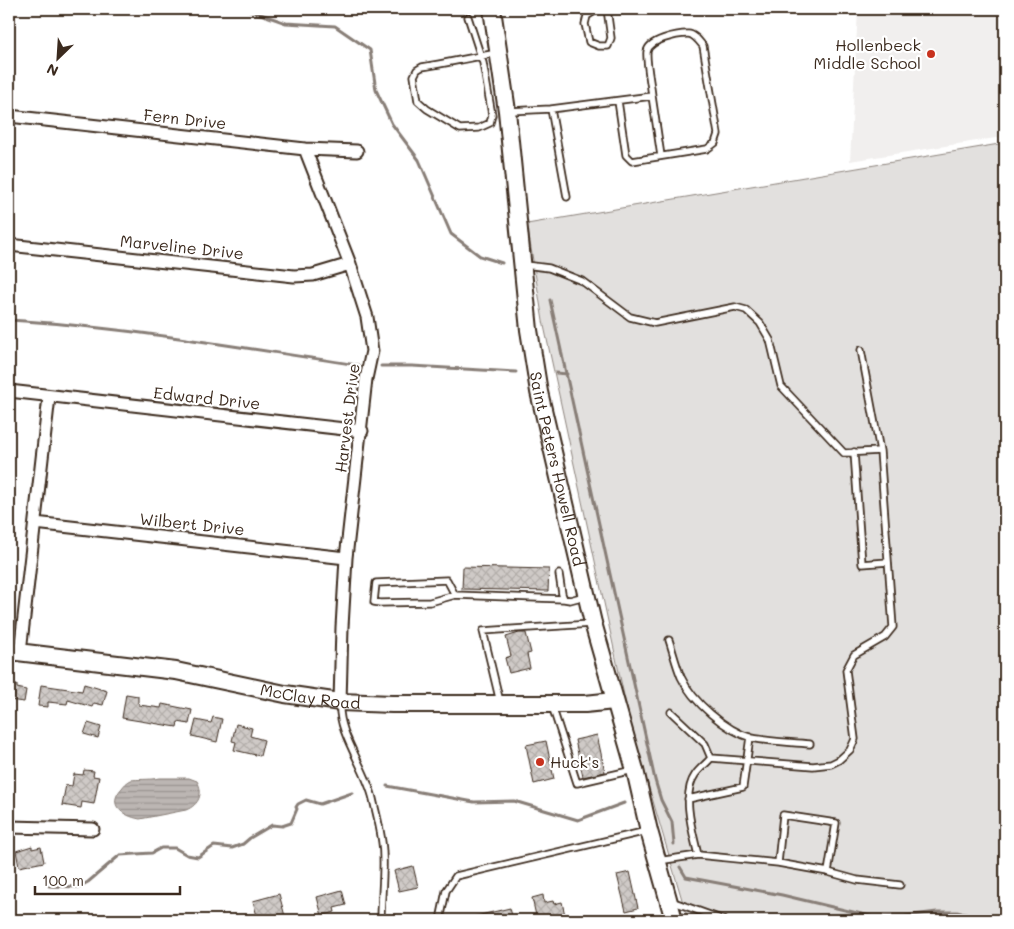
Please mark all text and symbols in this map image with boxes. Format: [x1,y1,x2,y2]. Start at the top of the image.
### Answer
north arrow [32,32,82,82]
place label: Hollenbeck Middle School [814,34,921,73]
marker: Hollenbeck Middle School [925,48,937,60]
text: N [43,59,61,81]
street label: Fern Drive [143,104,228,133]
street label: Marveline Drive [119,230,245,263]
street label: Harvest Drive [329,362,364,474]
street label: Saint Peters Howell Road [526,370,590,568]
street label: Edward Drive [153,381,261,414]
street label: Wilbert Drive [138,508,246,539]
street label: McClay Road [258,678,361,713]
place label: Huck's [550,751,599,772]
marker: Huck's [534,756,546,768]
scale bar [35,864,180,896]
text: 100 m [42,870,84,890]

